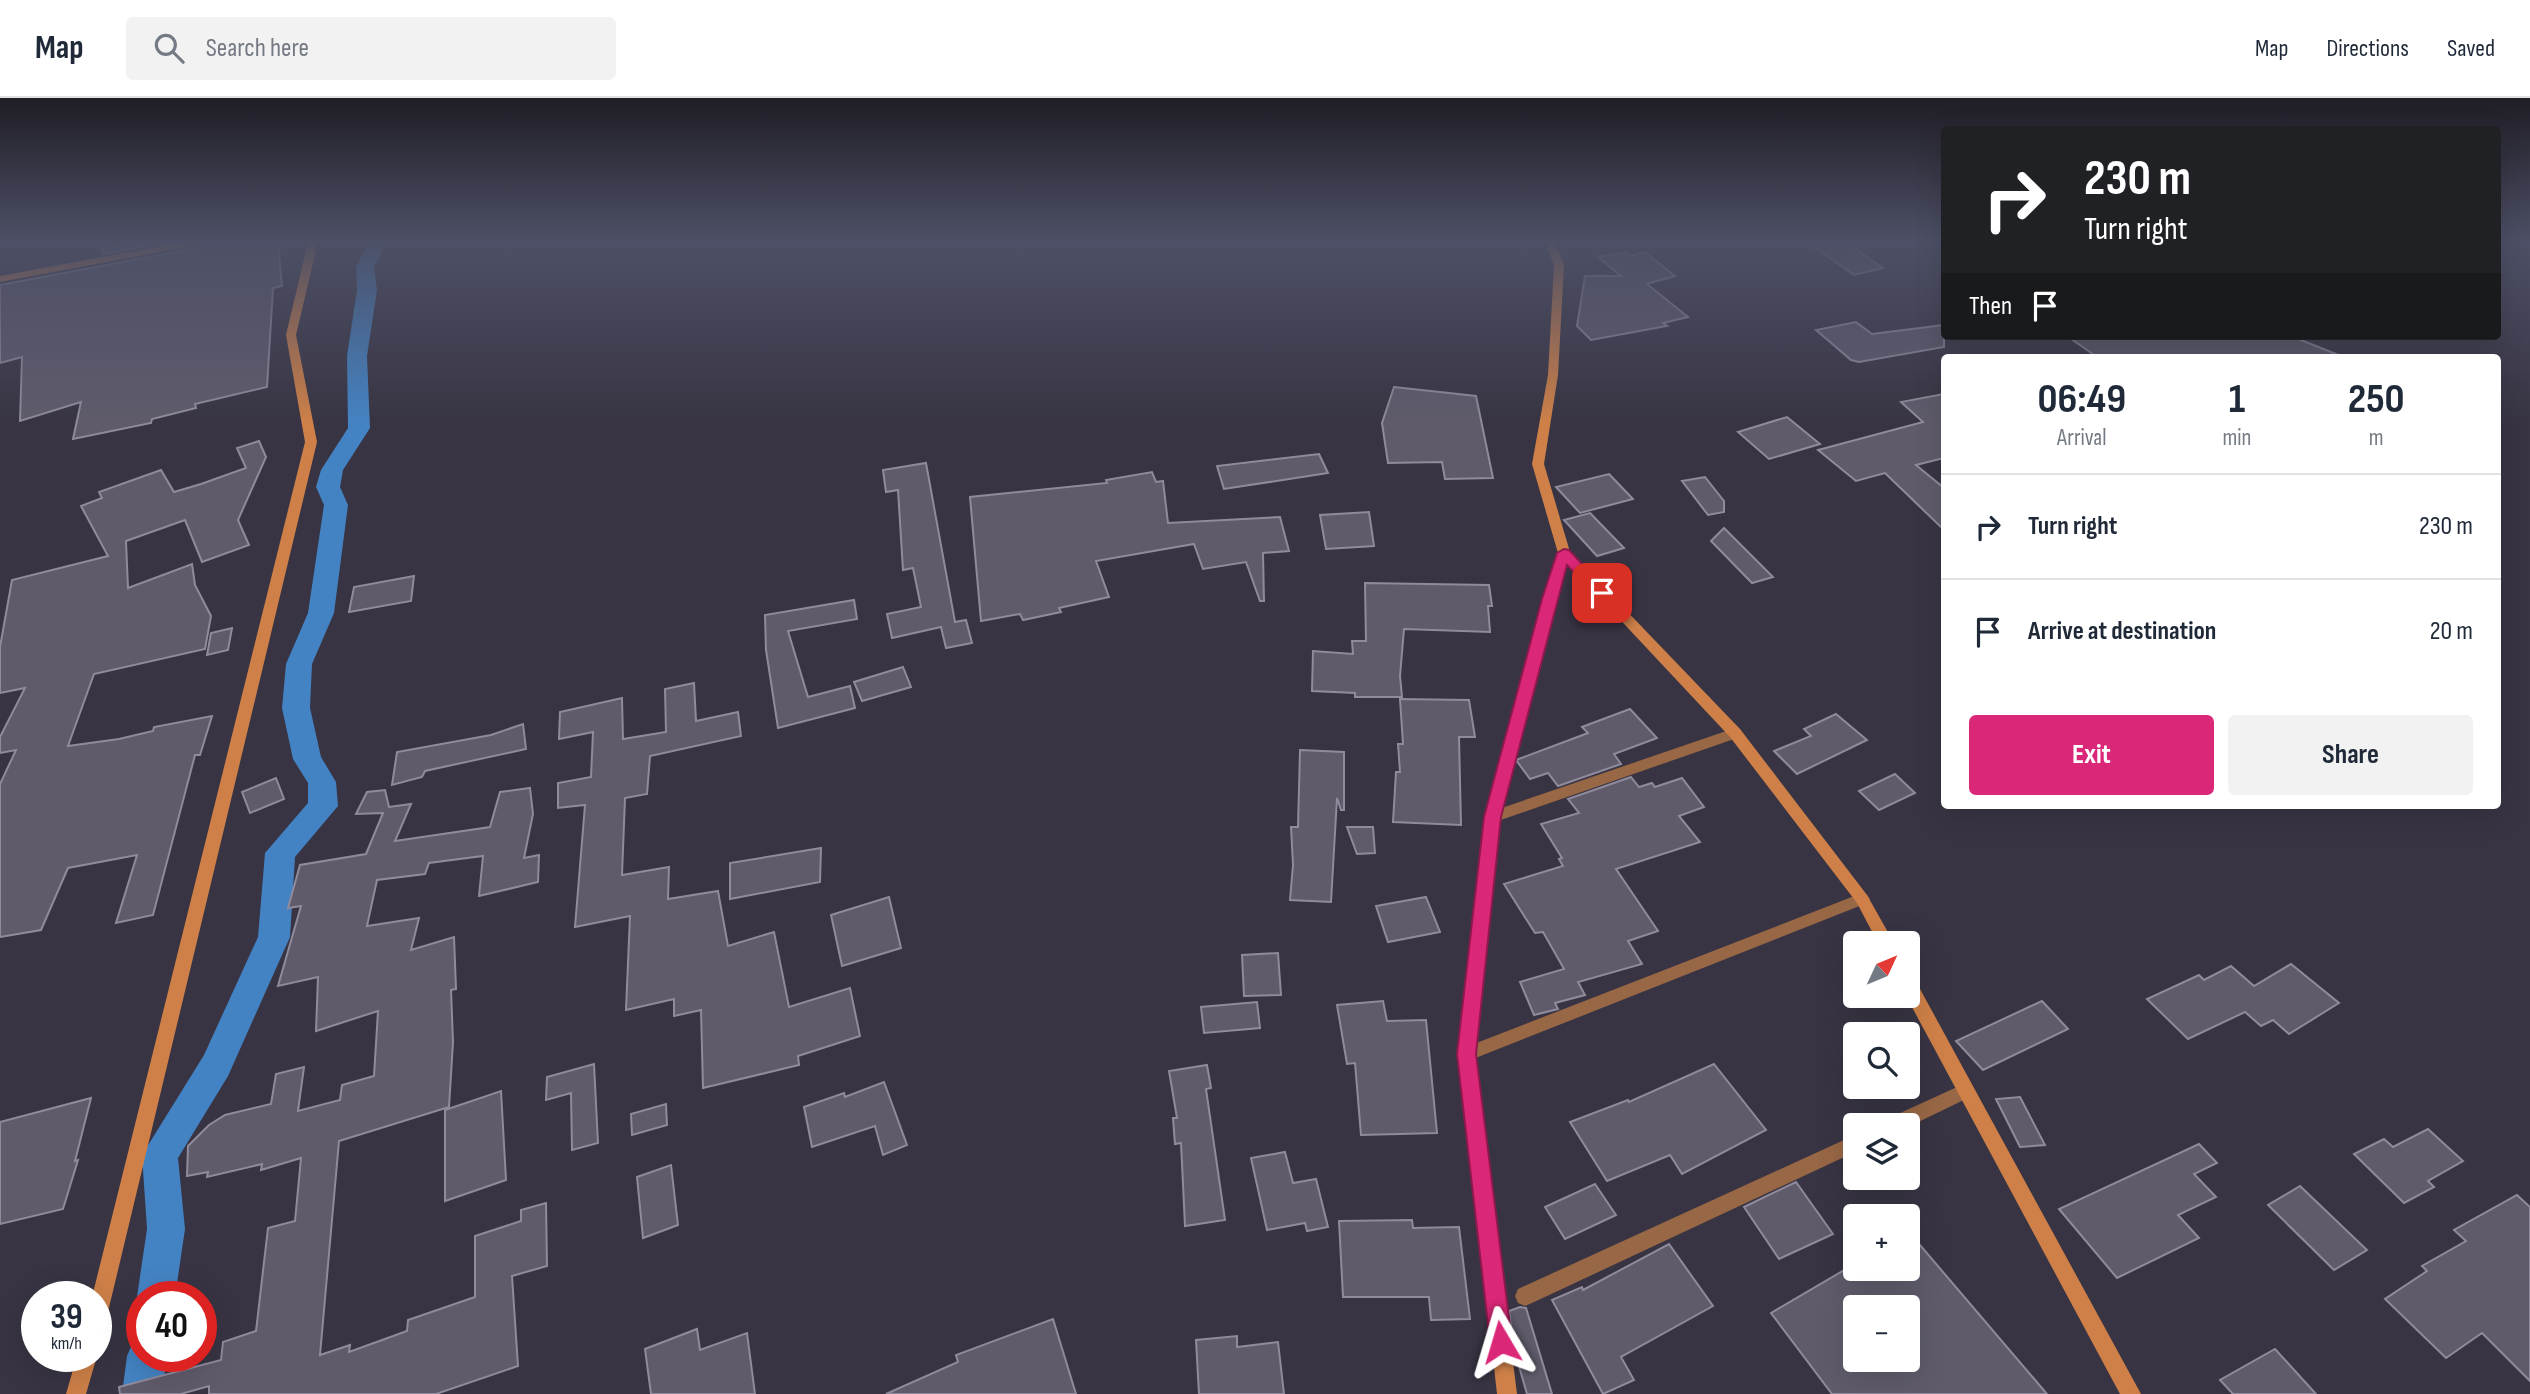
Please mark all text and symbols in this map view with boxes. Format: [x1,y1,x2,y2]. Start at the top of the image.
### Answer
search box [126,17,616,80]
text: Map [35,28,84,68]
icon: search [150,29,188,67]
text: Search here [206,33,309,64]
text: Map [2255,34,2288,63]
text: Directions [2326,34,2409,63]
text: Saved [2447,34,2495,63]
text: 230 m [2084,150,2191,209]
icon: right [1969,154,2060,245]
text: Turn right [2084,210,2188,249]
icon: arrive [2026,287,2064,325]
text: Then [1969,291,2012,322]
text: 06:49 [2037,374,2126,425]
text: 1 [2229,374,2245,425]
text: 250 [2348,374,2405,425]
text: Arrival [2057,424,2106,452]
text: min [2222,424,2251,452]
text: m [2369,424,2384,452]
icon: right [1969,508,2007,546]
text: Turn right [2028,511,2117,542]
text: 230 m [2419,511,2473,542]
pin [1572,563,1632,623]
icon: arrive [1583,574,1621,612]
icon: arrive [1969,613,2007,651]
text: Arrive at destination [2028,616,2216,647]
text: 20 m [2430,616,2473,647]
button: Exit [1969,715,2214,795]
button: Share [2228,715,2473,795]
north arrow [1843,931,1920,1008]
map controls [1843,931,1920,1372]
button: search [1843,1022,1920,1099]
button: layers [1843,1113,1920,1190]
button: + [1843,1204,1920,1281]
speed limit sign: 40 [126,1281,217,1372]
button: − [1843,1295,1920,1372]
text: 39 [50,1296,83,1339]
position arrow [1464,1305,1538,1379]
text: km/h [51,1333,82,1354]

